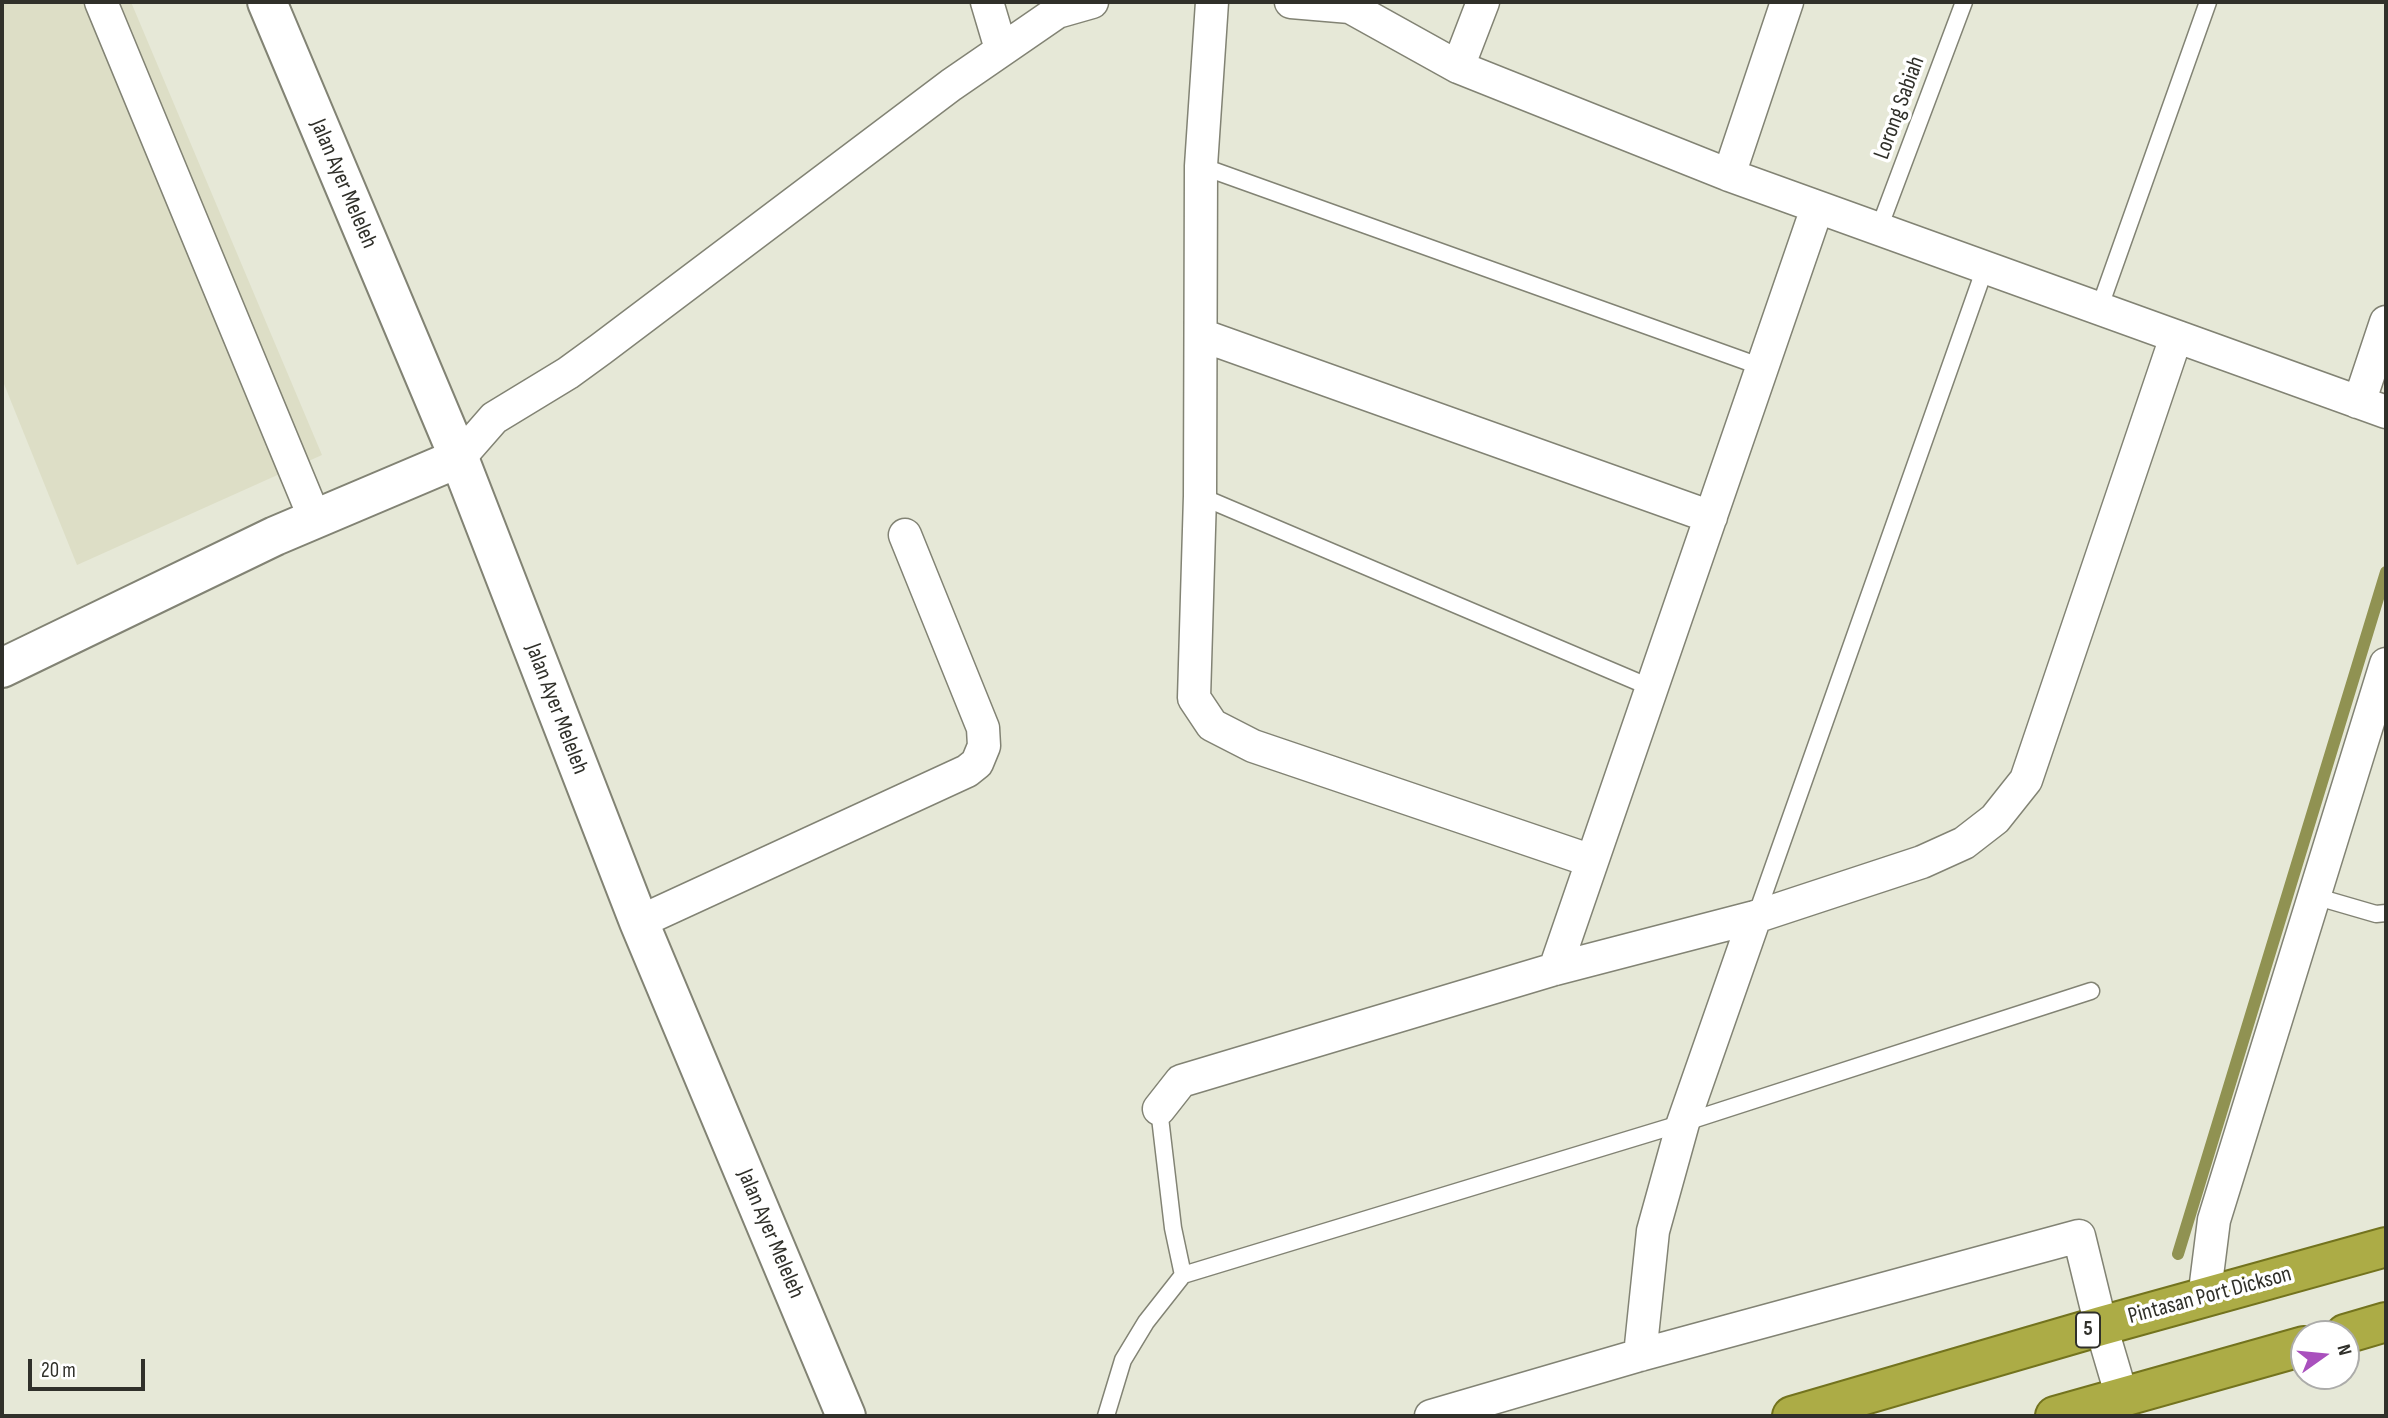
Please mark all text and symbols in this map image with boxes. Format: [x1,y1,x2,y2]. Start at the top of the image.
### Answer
street label: Lorong Sabiah [1869,53,1931,163]
street label: Jalan Ayer Meleleh [303,115,383,253]
street label: Jalan Ayer Meleleh [518,640,594,778]
street label: Jalan Ayer Meleleh [730,1165,810,1303]
street label: Pintasan Port Dickson [2125,1261,2295,1331]
road number: 5 [2076,1312,2100,1348]
north arrow [2290,1320,2360,1390]
text: N [2331,1342,2356,1358]
scale bar [32,1344,149,1388]
text: 20 m [41,1358,76,1383]

